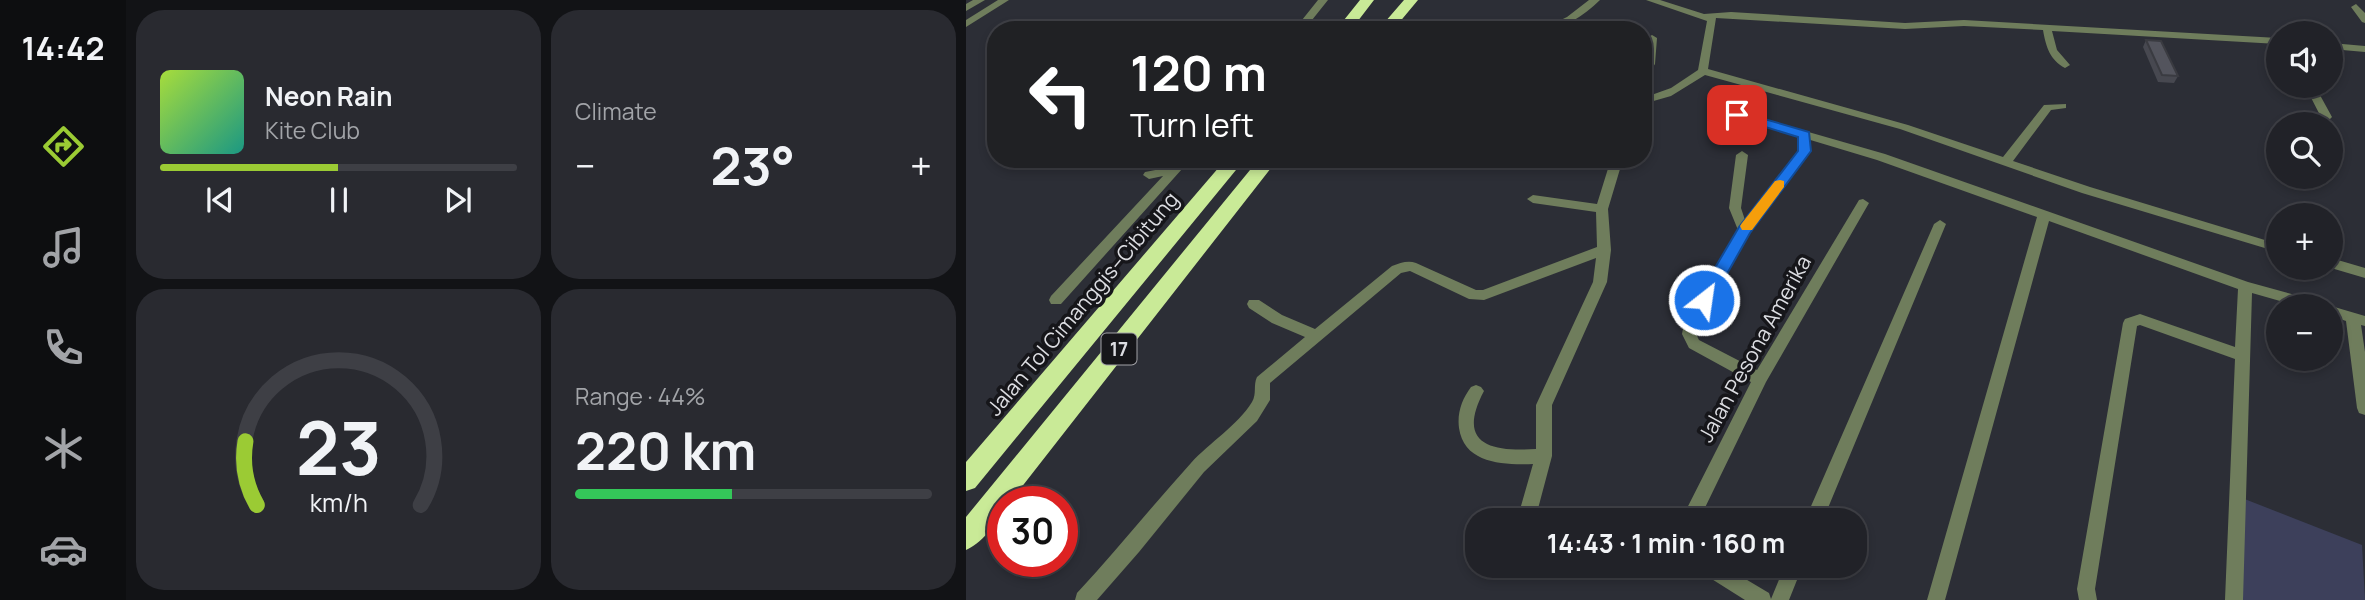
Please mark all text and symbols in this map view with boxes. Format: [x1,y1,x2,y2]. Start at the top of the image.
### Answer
map controls [2266,21,2343,371]
button: sound [2266,21,2343,98]
text: 14:42 [22,26,104,70]
text: 120 m [1130,39,1267,106]
icon: left [1015,49,1106,140]
text: Neon Rain [265,78,393,114]
pin [1707,85,1767,145]
text: Climate [575,95,657,127]
icon: arrive [1718,96,1756,134]
text: Turn left [1130,103,1254,147]
button: search [2266,112,2343,189]
text: Kite Club [265,114,360,146]
icon: directions [39,122,88,171]
text: 23° [711,130,795,201]
text: − [575,139,596,191]
text: + [910,139,932,191]
icon: previous [201,181,239,219]
icon: pause [320,181,358,219]
icon: next [439,181,477,219]
street label: Jalan Tol Cimanggis–Cibitung [980,186,1184,421]
button: + [2266,203,2343,280]
icon: music [39,223,88,272]
street label: Jalan Pesona Amerika [1691,250,1817,447]
position arrow [1667,263,1741,337]
button: − [2266,294,2343,371]
icon: phone [39,323,88,372]
road number: 17 [1102,334,1136,364]
text: Range · 44% [575,380,706,412]
text: 23 [296,398,381,498]
text: 220 km [575,415,756,486]
icon: climate [39,424,88,473]
text: km/h [309,485,368,520]
speed limit sign: 30 [987,486,1078,577]
icon: car [39,525,88,574]
text: 14:43 · 1 min · 160 m [1547,525,1785,561]

